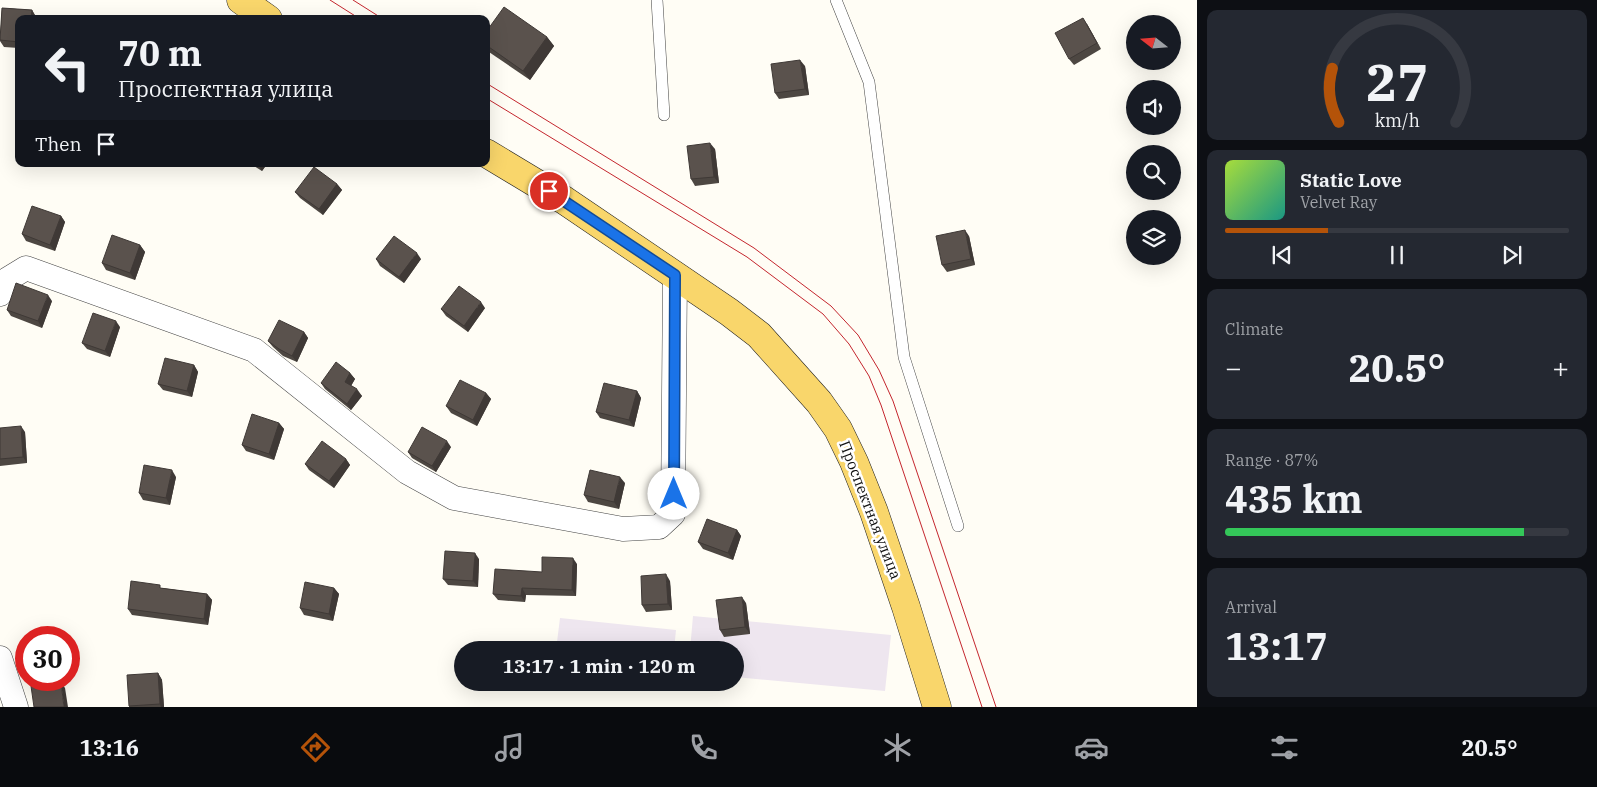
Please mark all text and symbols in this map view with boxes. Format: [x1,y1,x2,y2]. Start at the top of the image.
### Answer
north arrow [1126,15,1181,70]
map controls [1126,15,1181,265]
text: 70 m [118,30,202,76]
icon: left [35,35,100,100]
text: 27 [1366,48,1428,115]
text: Проспектная улица [118,74,333,103]
button: sound [1126,80,1181,135]
text: km/h [1374,109,1420,132]
icon: arrive [92,130,120,158]
text: Then [35,132,82,156]
button: search [1126,145,1181,200]
text: Static Love [1300,168,1402,192]
pin [528,170,570,212]
icon: arrive [535,177,563,205]
text: Velvet Ray [1300,192,1377,212]
button: layers [1126,210,1181,265]
icon: previous [1268,241,1296,269]
icon: pause [1383,241,1411,269]
icon: next [1498,241,1526,269]
text: Climate [1225,319,1283,339]
text: 20.5° [1349,343,1445,392]
text: − [1225,349,1242,386]
text: + [1552,349,1569,386]
street label: Проспектная улица [835,438,906,582]
text: Range · 87% [1225,450,1318,470]
position arrow [647,467,699,519]
text: 435 km [1225,474,1363,523]
text: Arrival [1225,597,1277,617]
text: 13:17 [1225,621,1328,670]
speed limit sign: 30 [15,626,80,691]
text: 13:17 · 1 min · 120 m [503,654,695,678]
icon: directions [298,730,333,765]
icon: music [492,730,527,765]
icon: phone [686,730,721,765]
icon: climate [880,730,915,765]
icon: car [1074,730,1109,765]
icon: filters [1267,730,1302,765]
text: 13:16 [79,733,139,762]
text: 20.5° [1461,733,1518,762]

